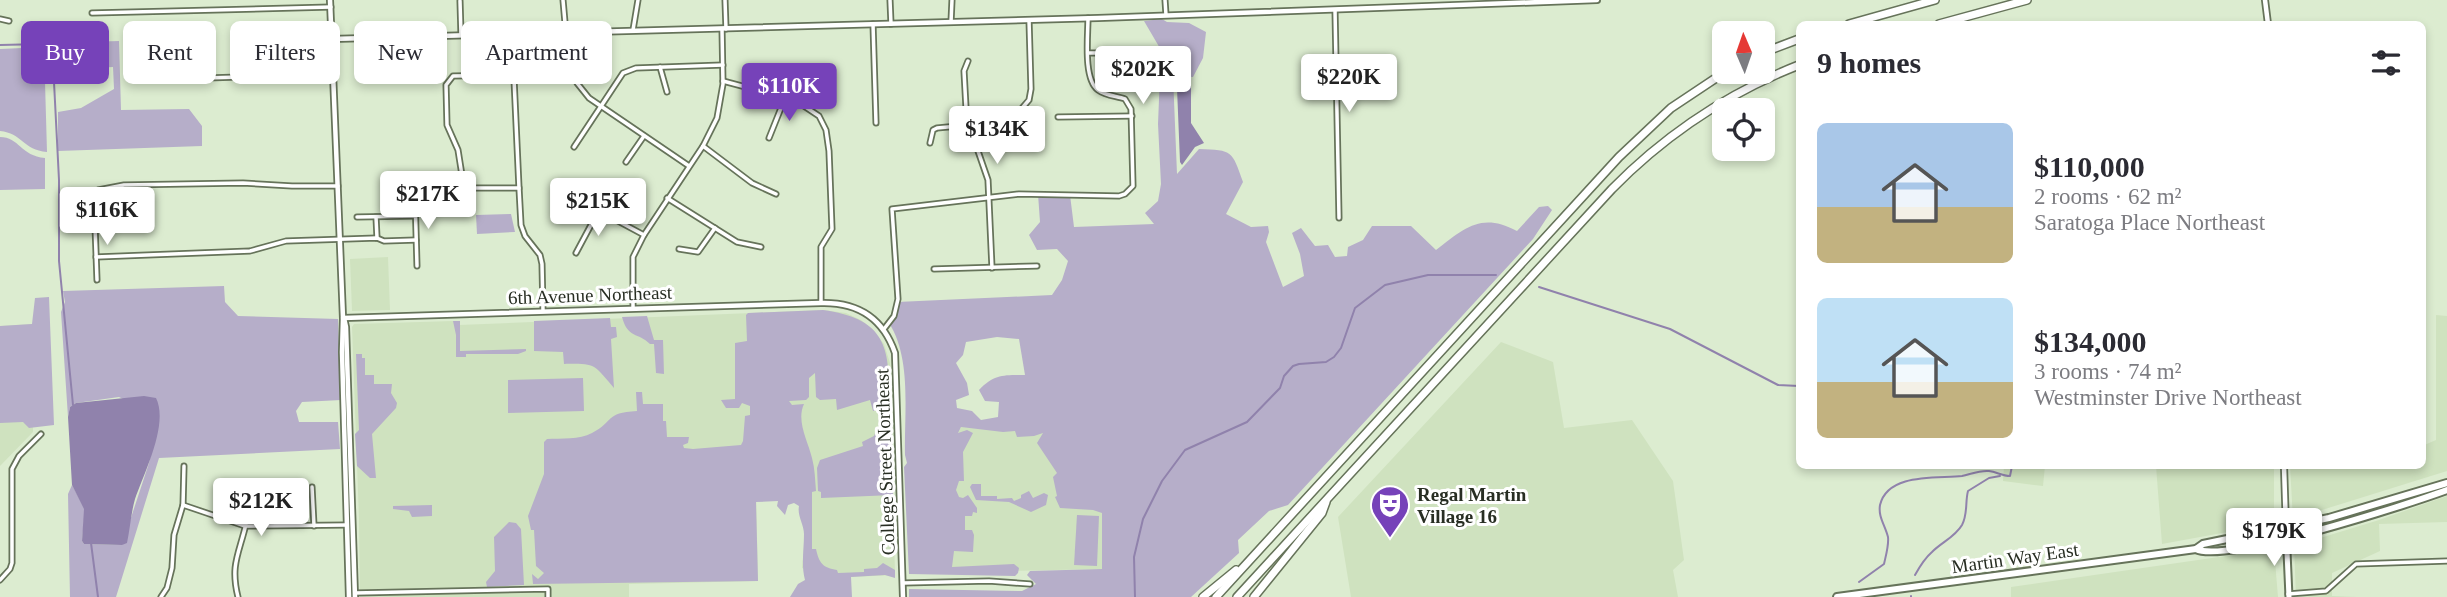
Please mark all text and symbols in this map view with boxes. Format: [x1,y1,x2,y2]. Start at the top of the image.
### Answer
chip: Buy [21,21,109,84]
chip: Rent [123,21,216,84]
chip: Filters [230,21,340,84]
chip: New [354,21,447,84]
chip: Apartment [461,21,612,84]
north arrow [1712,21,1774,84]
map controls [1712,21,1775,161]
icon: filters [2367,44,2405,82]
pin: $202K [1094,46,1192,106]
text: 9 homes [1817,46,1921,79]
pin: $220K [1300,54,1398,114]
text: $202K [1111,56,1175,81]
pin: $110K [740,64,838,123]
text: $220K [1317,64,1381,89]
text: $110K [758,73,820,98]
button: locate [1712,98,1775,161]
pin: $134K [948,106,1046,166]
text: $134K [965,116,1029,141]
text: $110,000 [2034,150,2145,183]
icon: home [1873,151,1957,235]
pin: $217K [379,172,477,231]
pin: $215K [549,178,647,238]
text: $217K [396,181,460,206]
text: 2 rooms · 62 m² [2034,184,2181,209]
pin: $116K [58,188,156,247]
text: $215K [566,188,630,213]
text: $116K [76,197,138,222]
text: Saratoga Place Northeast [2034,210,2265,235]
street label: 6th Avenue Northeast [508,282,673,308]
text: $134,000 [2034,325,2147,358]
icon: home [1873,326,1957,410]
text: 3 rooms · 74 m² [2034,359,2181,384]
street label: College Street Northeast [871,368,899,556]
text: Westminster Drive Northeast [2034,385,2302,410]
pin: $212K [212,478,310,538]
theatre icon: Regal Martin Village 16 [1369,484,1411,539]
place label: Regal Martin Village 16 [1417,484,1527,527]
text: $212K [229,488,293,513]
pin: $179K [2225,508,2323,568]
text: $179K [2242,518,2306,543]
street label: Martin Way East [1950,539,2081,577]

